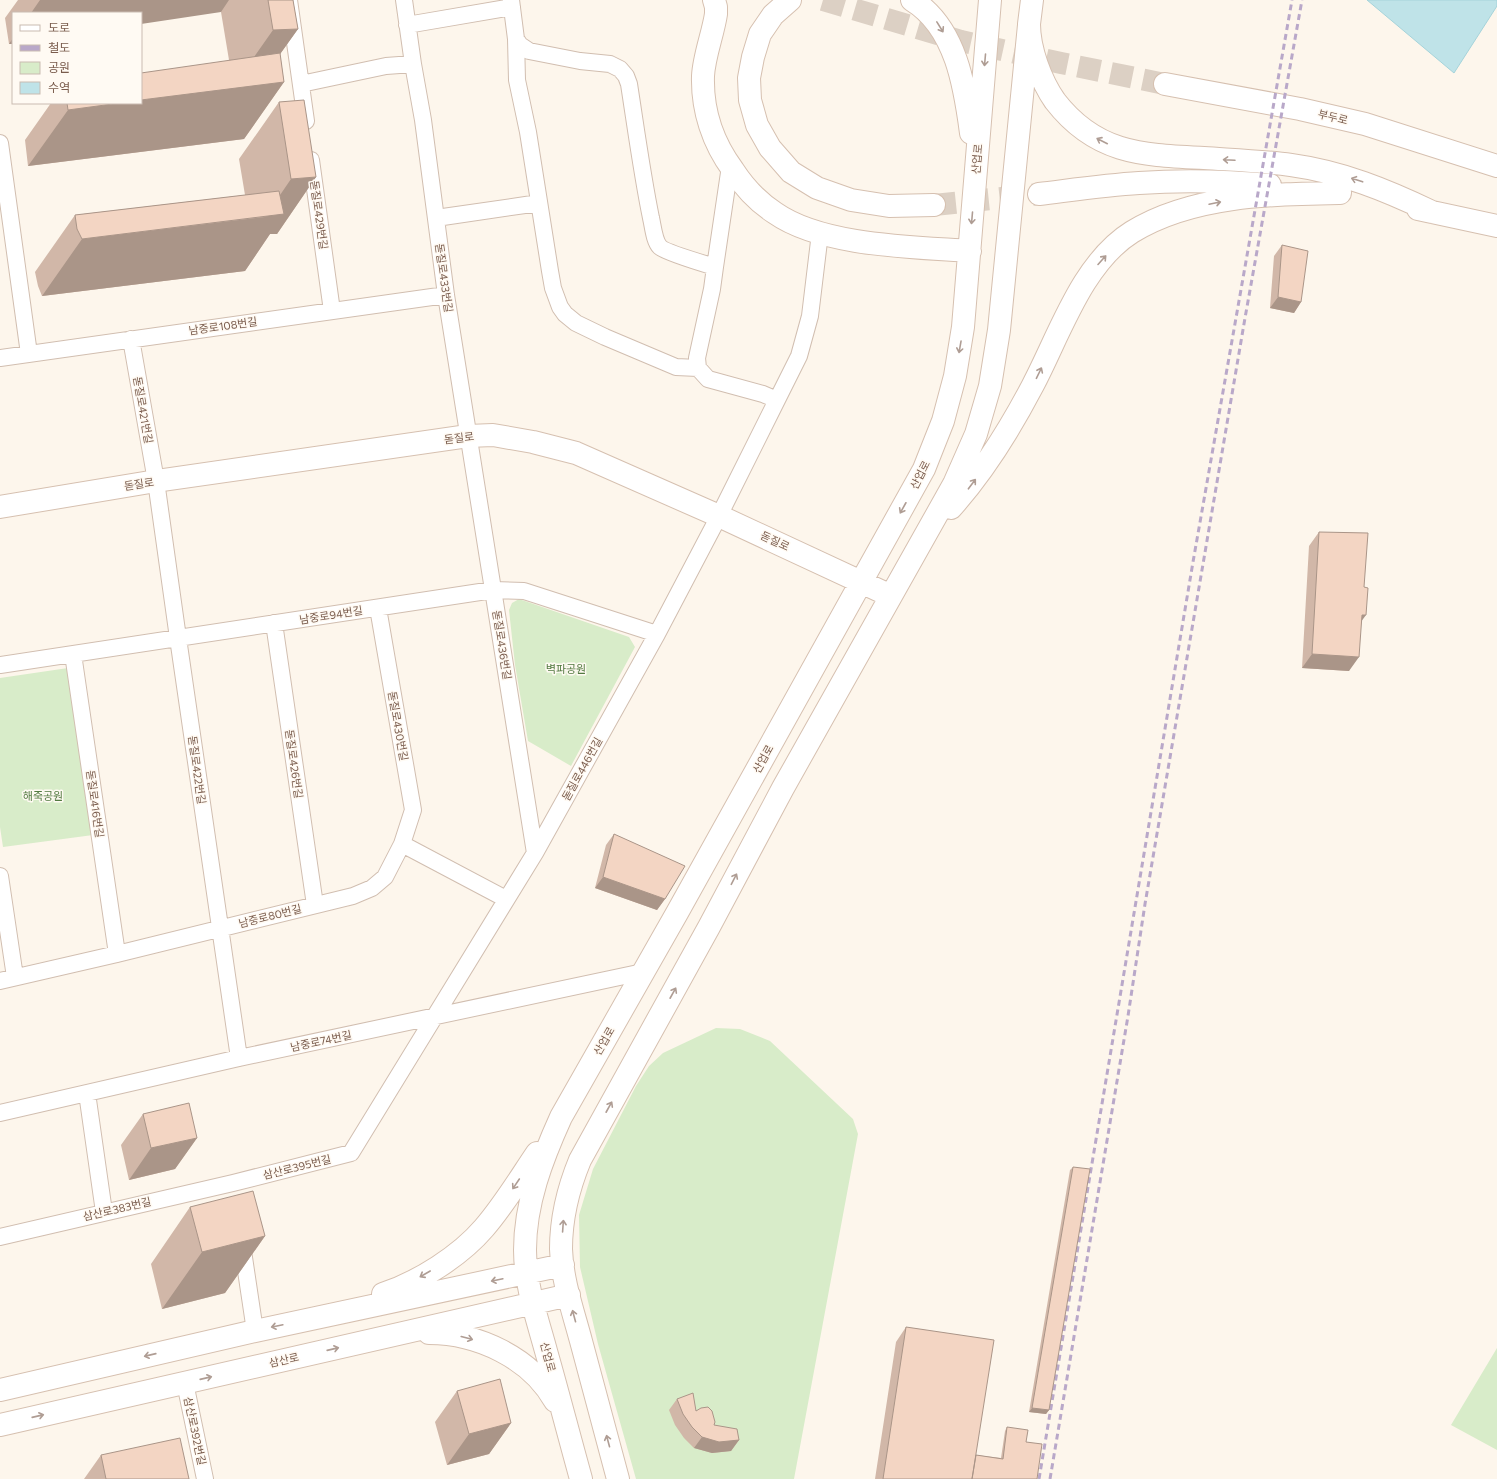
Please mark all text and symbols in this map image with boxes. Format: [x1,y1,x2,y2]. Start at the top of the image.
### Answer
legend [12,12,142,104]
text: 도로 [48,20,70,34]
one-way arrow [936,21,944,33]
text: 철도 [48,40,70,54]
one-way arrow [981,53,989,66]
text: 공원 [48,60,70,74]
text: 수역 [48,80,70,94]
street label: 부두로 [1317,107,1349,126]
one-way arrow [1096,136,1108,144]
street label: 산업로 [969,143,984,175]
one-way arrow [1223,156,1236,164]
one-way arrow [1351,176,1364,183]
street label: 돋질로429번길 [308,179,331,250]
one-way arrow [1208,198,1221,206]
one-way arrow [969,211,976,224]
street label: 돋질로433번길 [433,242,456,313]
one-way arrow [1097,255,1106,265]
street label: 남중로108번길 [188,314,258,337]
one-way arrow [956,340,964,353]
one-way arrow [1036,367,1043,379]
street label: 돋질로421번길 [131,375,156,444]
street label: 돋질로 [443,429,475,446]
street label: 산업로 [907,458,932,491]
street label: 돋질로 [123,475,155,492]
one-way arrow [967,479,976,490]
one-way arrow [898,502,906,514]
street label: 돋질로 [759,528,792,553]
street label: 남중로94번길 [298,603,363,626]
street label: 돋질로436번길 [491,609,514,681]
park label: 벽파공원 [546,662,586,675]
street label: 돋질로430번길 [386,690,411,762]
street label: 돋질로426번길 [283,728,306,799]
street label: 돋질로422번길 [186,735,209,805]
street label: 돋질로446번길 [559,735,604,803]
street label: 산업로 [750,742,776,775]
street label: 돋질로416번길 [84,769,107,839]
park label: 해죽공원 [23,789,63,802]
one-way arrow [731,873,739,885]
street label: 남중로80번길 [237,901,303,930]
one-way arrow [669,987,677,999]
street label: 산업로 [590,1024,617,1057]
street label: 남중로74번길 [289,1028,353,1053]
one-way arrow [606,1101,614,1113]
street label: 삼산로395번길 [261,1152,332,1181]
one-way arrow [512,1178,520,1189]
street label: 삼산로383번길 [81,1194,152,1223]
one-way arrow [559,1220,566,1233]
one-way arrow [419,1271,431,1279]
one-way arrow [491,1276,504,1284]
one-way arrow [570,1310,577,1323]
one-way arrow [271,1323,284,1331]
one-way arrow [460,1335,473,1342]
street label: 산업로 [538,1341,559,1373]
one-way arrow [326,1345,339,1353]
street label: 삼산로 [268,1350,300,1369]
one-way arrow [144,1352,157,1360]
one-way arrow [199,1373,212,1381]
street label: 삼산로392번길 [182,1395,209,1466]
one-way arrow [31,1411,44,1419]
one-way arrow [604,1435,611,1448]

